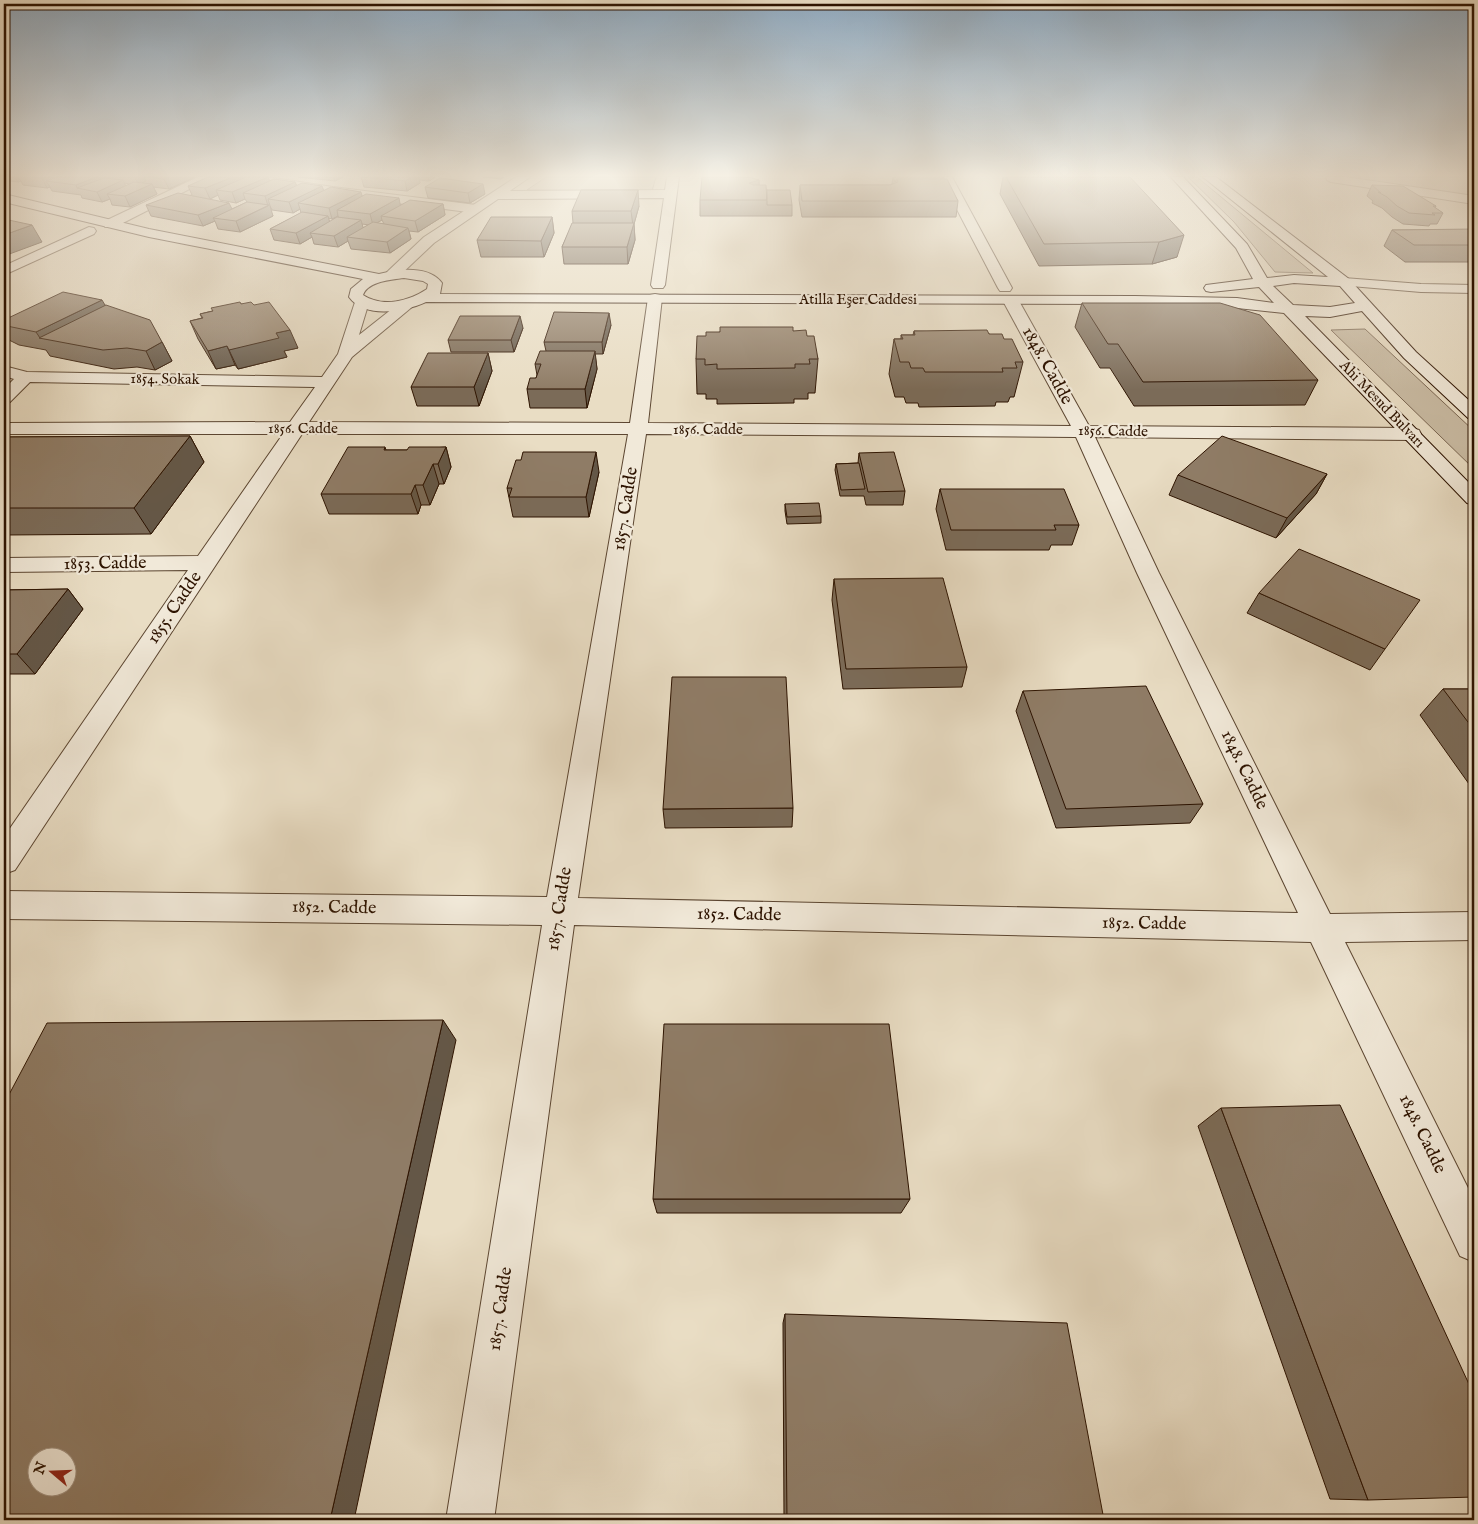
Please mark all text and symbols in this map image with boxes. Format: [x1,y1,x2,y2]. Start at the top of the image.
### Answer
street label: Atilla Eşer Caddesi [798,290,917,309]
street label: 1848. Cadde [1016,323,1078,409]
street label: Ahi Mesud Bulvarı [1335,355,1429,452]
street label: 1854. Sokak [130,369,201,389]
street label: 1856. Cadde [268,419,338,438]
street label: 1856. Cadde [673,420,743,439]
street label: 1856. Cadde [1078,421,1148,441]
street label: 1857. Cadde [608,465,644,553]
street label: 1853. Cadde [63,552,147,576]
street label: 1855. Cadde [142,567,208,649]
street label: 1848. Cadde [1215,727,1273,813]
street label: 1857. Cadde [542,865,578,953]
street label: 1852. Cadde [292,896,376,920]
street label: 1852. Cadde [697,903,781,927]
street label: 1852. Cadde [1102,912,1186,936]
street label: 1848. Cadde [1393,1091,1451,1177]
street label: 1857. Cadde [484,1266,518,1352]
north arrow [28,1446,78,1496]
text: N [30,1459,51,1478]

